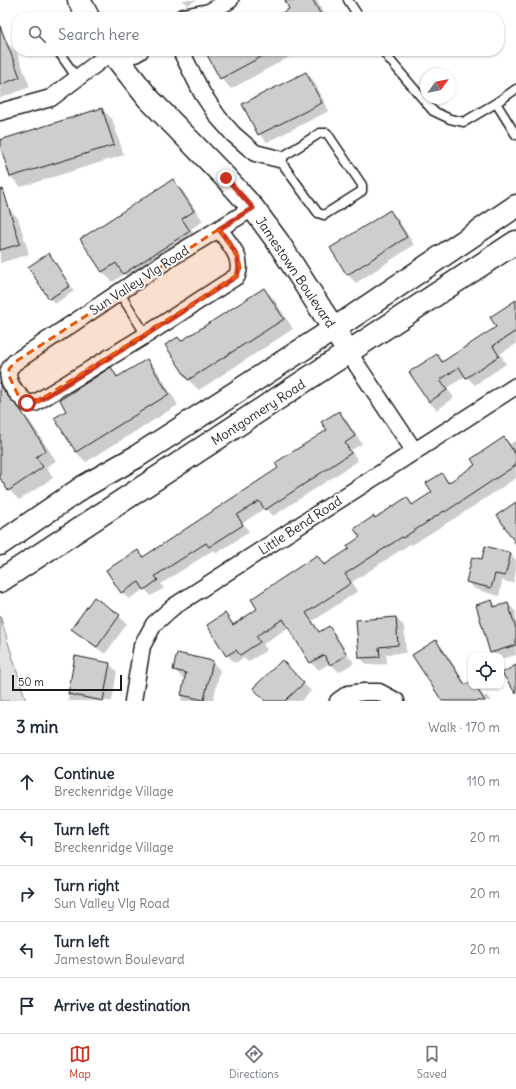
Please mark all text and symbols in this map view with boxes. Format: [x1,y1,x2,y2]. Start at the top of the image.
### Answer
search box [12,12,504,56]
icon: search [26,23,48,45]
text: Search here [58,25,139,44]
north arrow [420,68,456,104]
route end [217,169,235,187]
street label: Jamestown Boulevard [252,213,339,331]
street label: Sun Valley Vlg Road [86,242,193,319]
street label: Montgomery Road [208,375,309,449]
route start [18,394,36,412]
street label: Little Bend Road [255,492,345,559]
map controls [468,653,504,689]
button: locate [468,653,504,689]
scale bar [12,673,122,692]
text: 50 m [18,675,44,689]
text: 3 min [16,716,58,738]
text: Walk · 170 m [428,719,500,736]
text: Continue [54,764,115,783]
icon: ahead [16,771,38,793]
text: 110 m [467,773,500,790]
text: Breckenridge Village [54,783,174,800]
text: Turn left [54,820,109,839]
icon: left [16,827,38,849]
text: 20 m [470,829,500,846]
text: Breckenridge Village [54,839,174,856]
text: Turn right [54,876,119,895]
icon: right [16,883,38,905]
text: 20 m [470,885,500,902]
text: Sun Valley Vlg Road [54,895,170,912]
text: Turn left [54,932,109,951]
icon: left [16,939,38,961]
text: 20 m [470,941,500,958]
text: Jamestown Boulevard [54,951,185,968]
icon: arrive [16,995,38,1017]
text: Arrive at destination [54,996,190,1015]
tab: Map [69,1043,91,1081]
tab: Directions [229,1043,279,1081]
tab: Saved [417,1043,447,1081]

